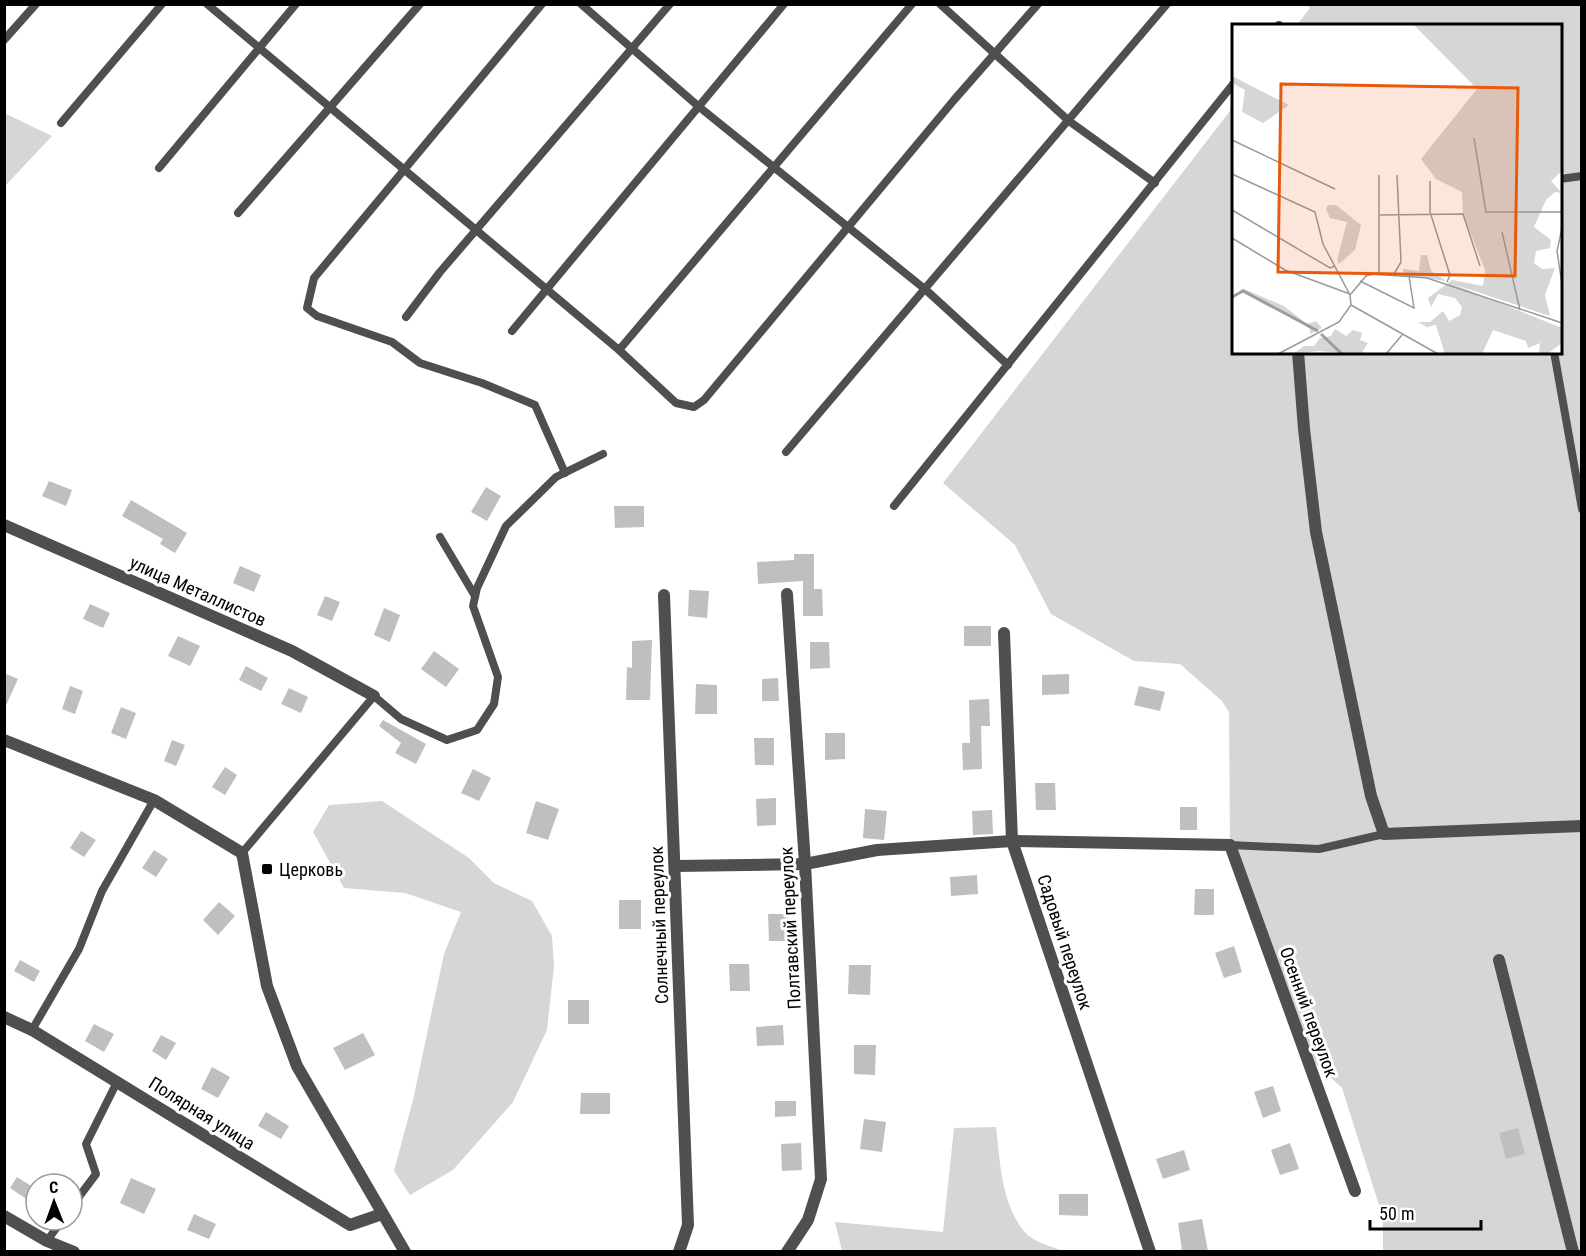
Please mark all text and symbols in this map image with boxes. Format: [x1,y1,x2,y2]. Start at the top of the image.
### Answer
inset map [1232,24,1562,354]
street label: улица Металлистов [127,552,269,630]
street label: Солнечный переулок [646,845,672,1004]
street label: Полтавский переулок [775,846,805,1010]
place label: Церковь [279,859,343,880]
marker: Церковь [260,862,274,876]
street label: Садовый переулок [1033,872,1097,1013]
street label: Осенний переулок [1276,944,1342,1080]
street label: Полярная улица [145,1072,259,1154]
north arrow [24,1172,84,1232]
text: С [49,1178,58,1197]
scale bar [1370,1193,1481,1231]
text: 50 m [1379,1203,1414,1224]

